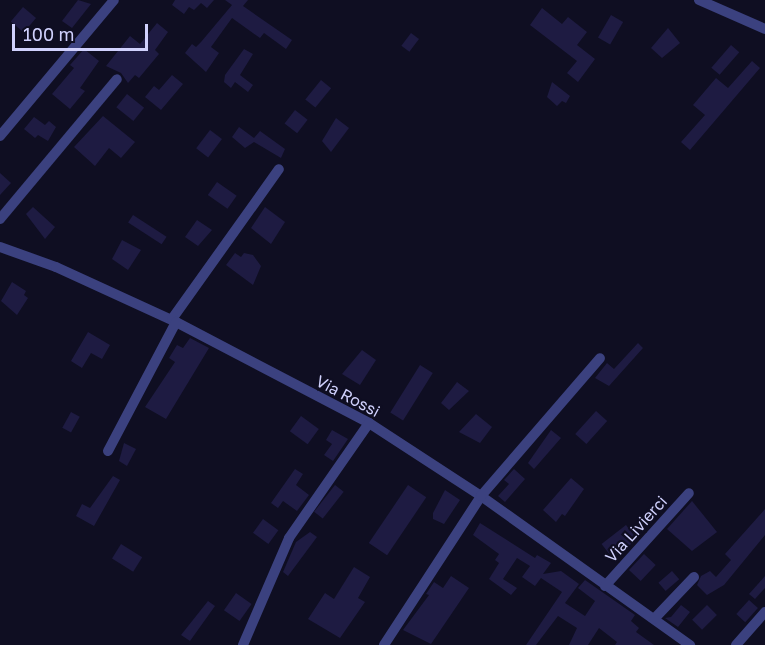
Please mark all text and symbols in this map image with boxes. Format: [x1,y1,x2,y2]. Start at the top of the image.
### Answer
scale bar [15,12,152,50]
text: 100 m [23,23,74,45]
street label: Via Rossi [313,371,383,421]
street label: Via Livierci [601,492,671,566]

